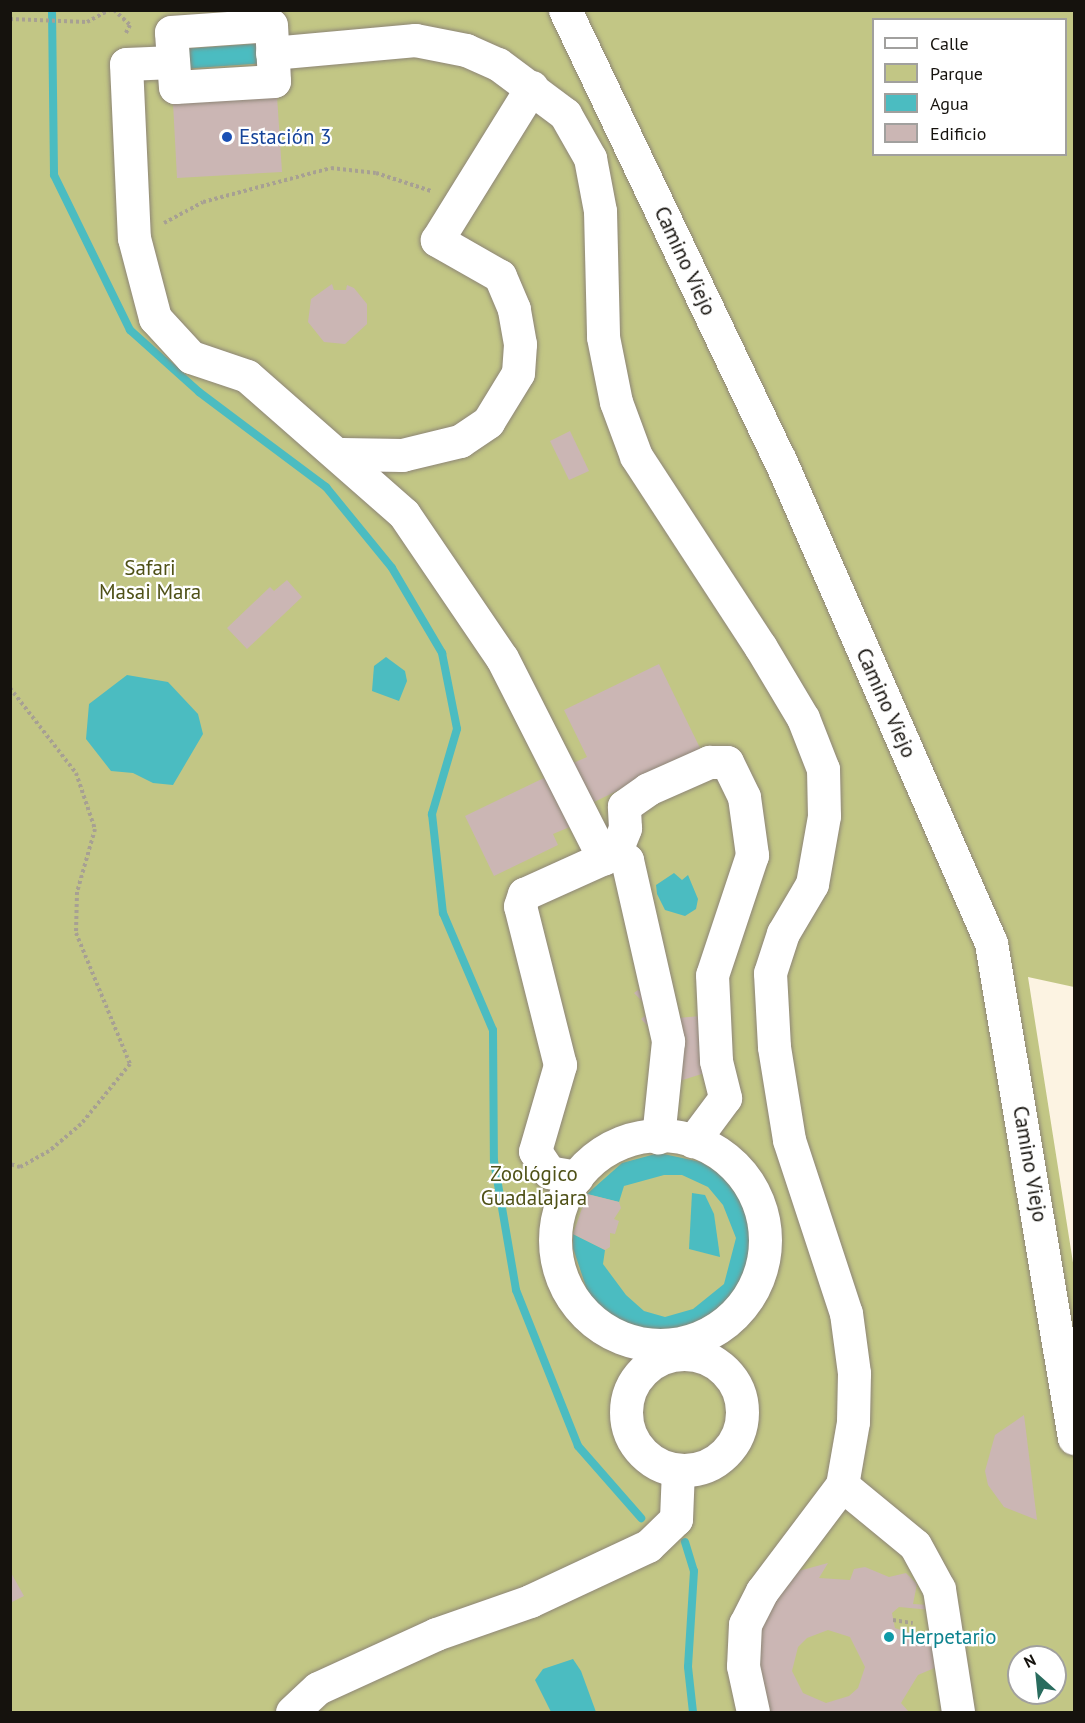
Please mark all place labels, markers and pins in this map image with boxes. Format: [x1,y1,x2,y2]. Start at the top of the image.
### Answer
place label: Estación 3 [239,124,332,150]
marker: Estación 3 [220,130,234,144]
place label: Herpetario [901,1624,997,1650]
marker: Herpetario [882,1630,896,1644]

